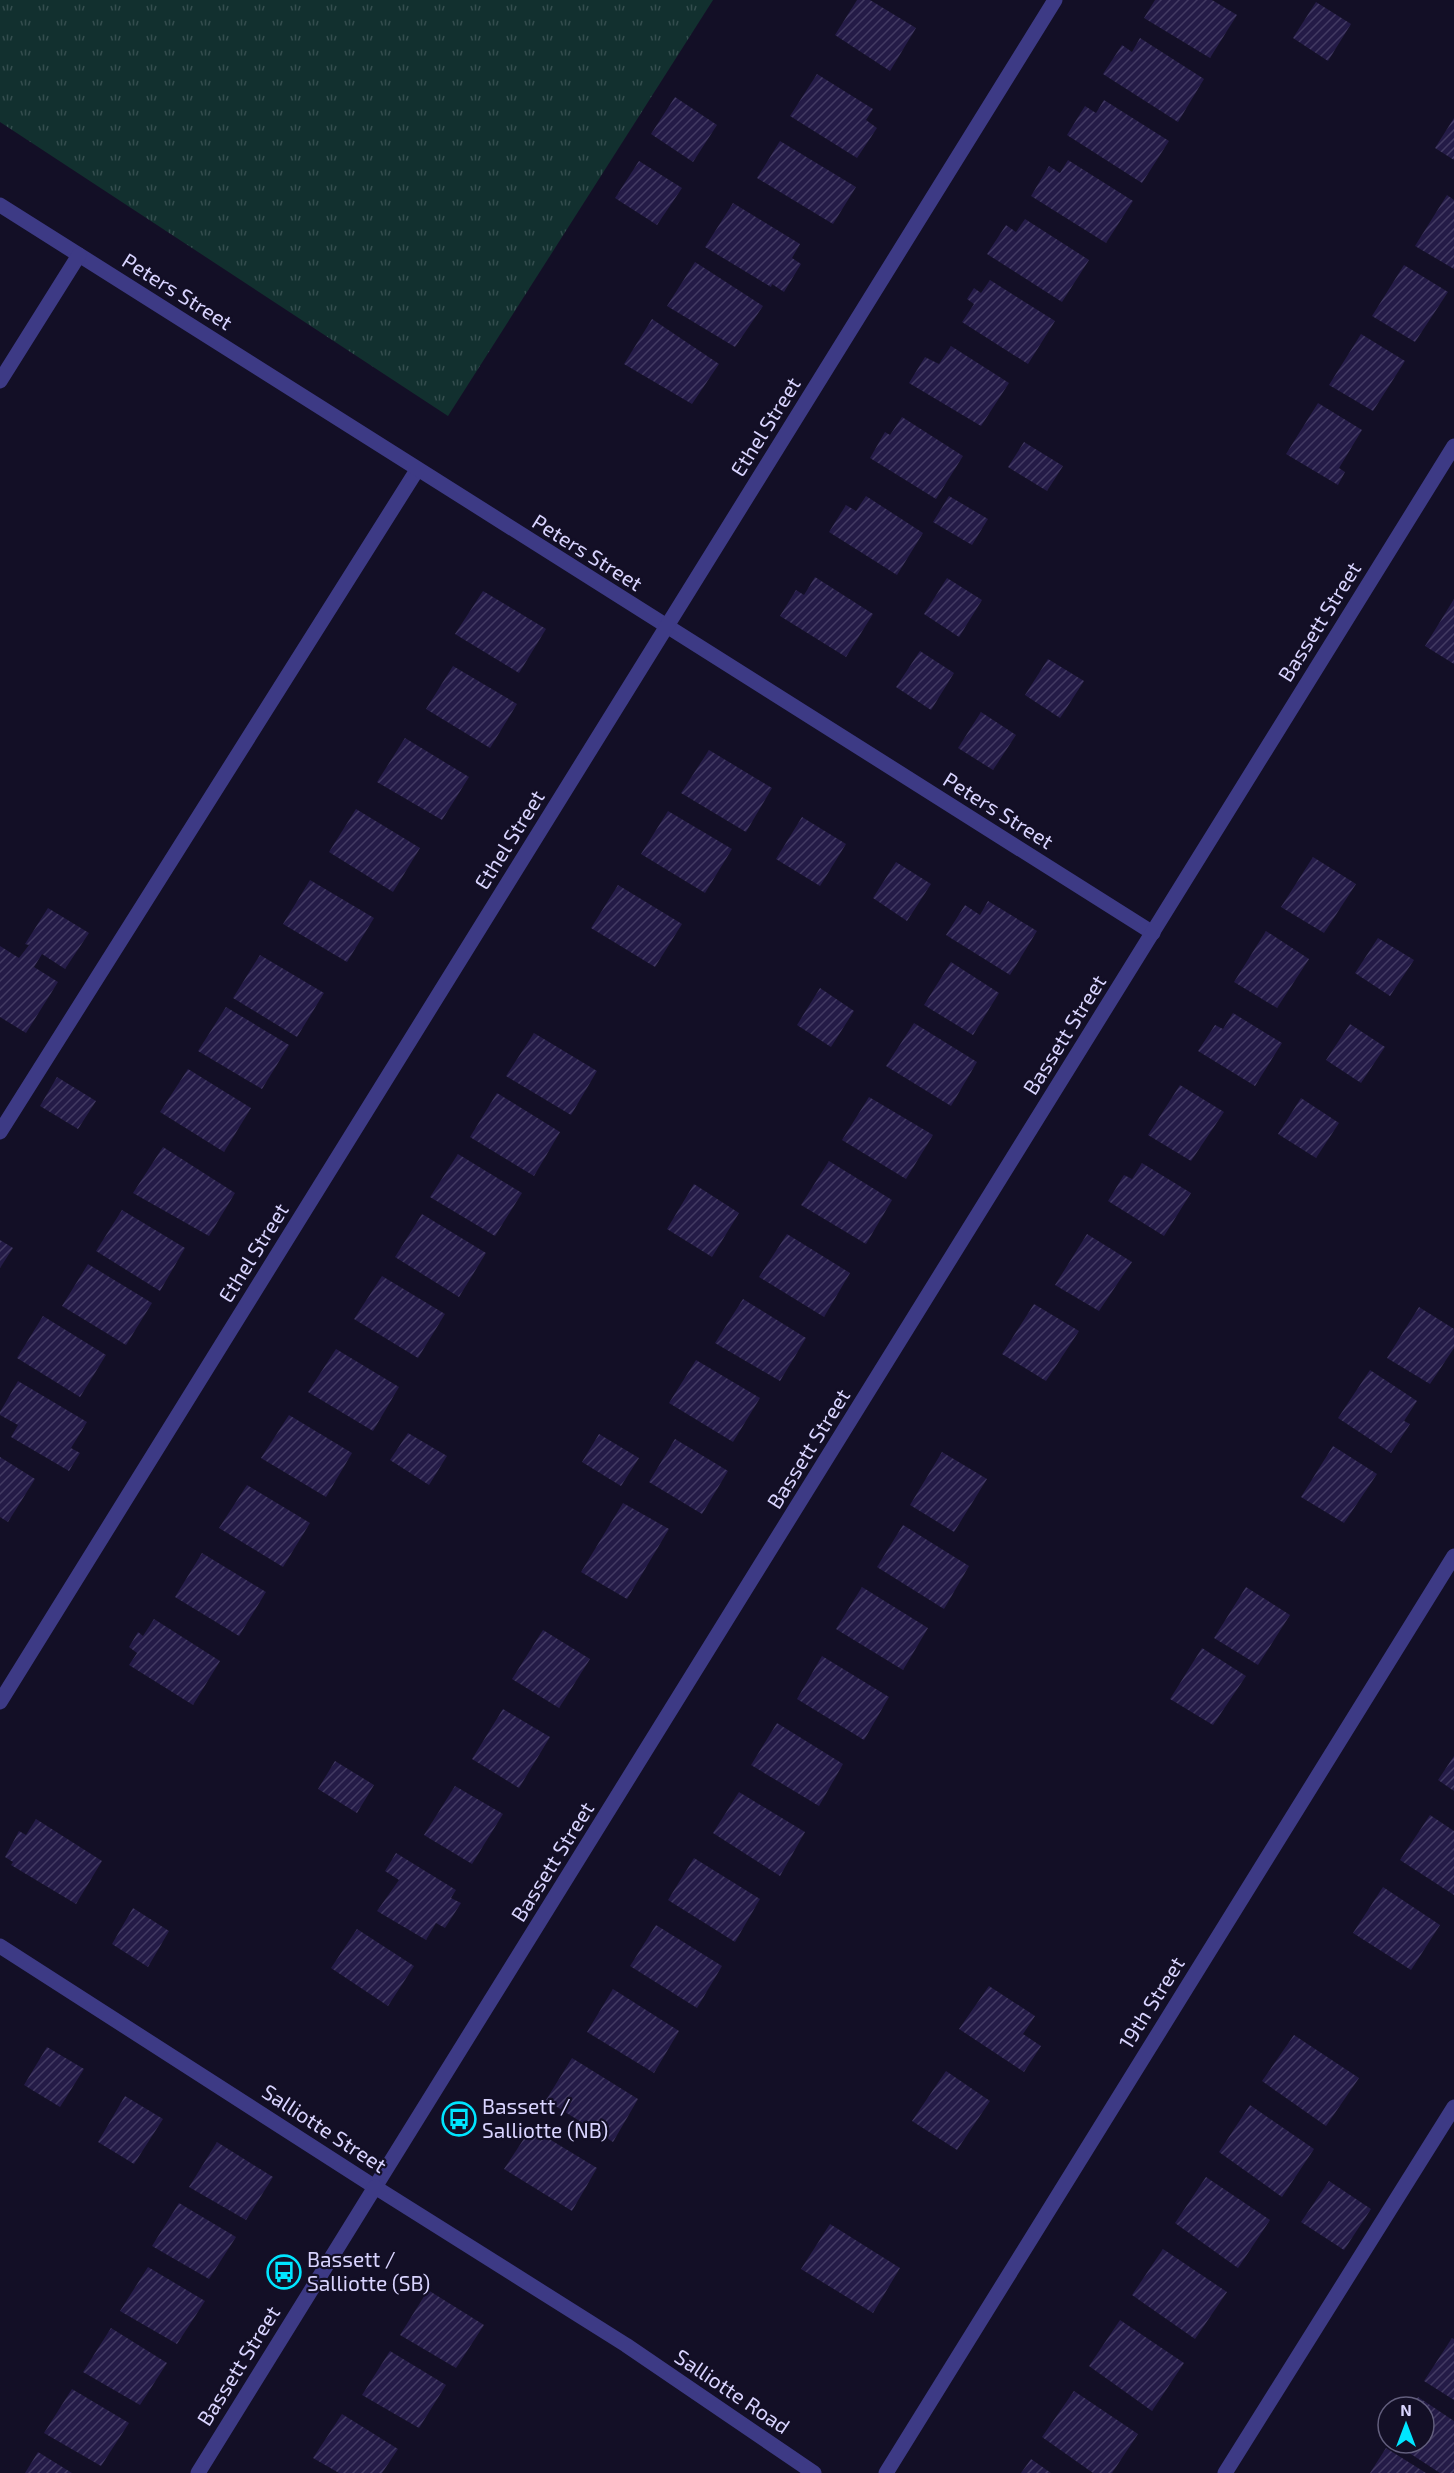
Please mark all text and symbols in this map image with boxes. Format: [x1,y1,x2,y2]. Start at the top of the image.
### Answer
street label: Peters Street [118,247,237,334]
street label: Ethel Street [724,372,805,480]
street label: Peters Street [528,508,647,595]
street label: Bassett Street [1272,557,1365,686]
street label: Peters Street [939,766,1058,853]
street label: Ethel Street [468,785,549,893]
street label: Bassett Street [1017,970,1110,1099]
street label: Ethel Street [212,1198,293,1306]
street label: Bassett Street [761,1384,854,1513]
street label: Bassett Street [505,1797,598,1926]
street label: 19th Street [1113,1952,1189,2053]
street label: Salliotte Street [258,2078,392,2177]
place label: Bassett / Salliotte (NB) [482,2093,608,2142]
bus stop icon: Bassett / Salliotte (NB) [441,2101,477,2137]
place label: Bassett / Salliotte (SB) [307,2246,430,2295]
bus stop icon: Bassett / Salliotte (SB) [266,2254,302,2290]
street label: Bassett Street [191,2301,284,2430]
street label: Salliotte Road [671,2343,795,2438]
north arrow [1376,2395,1436,2455]
text: N [1400,2400,1412,2419]

